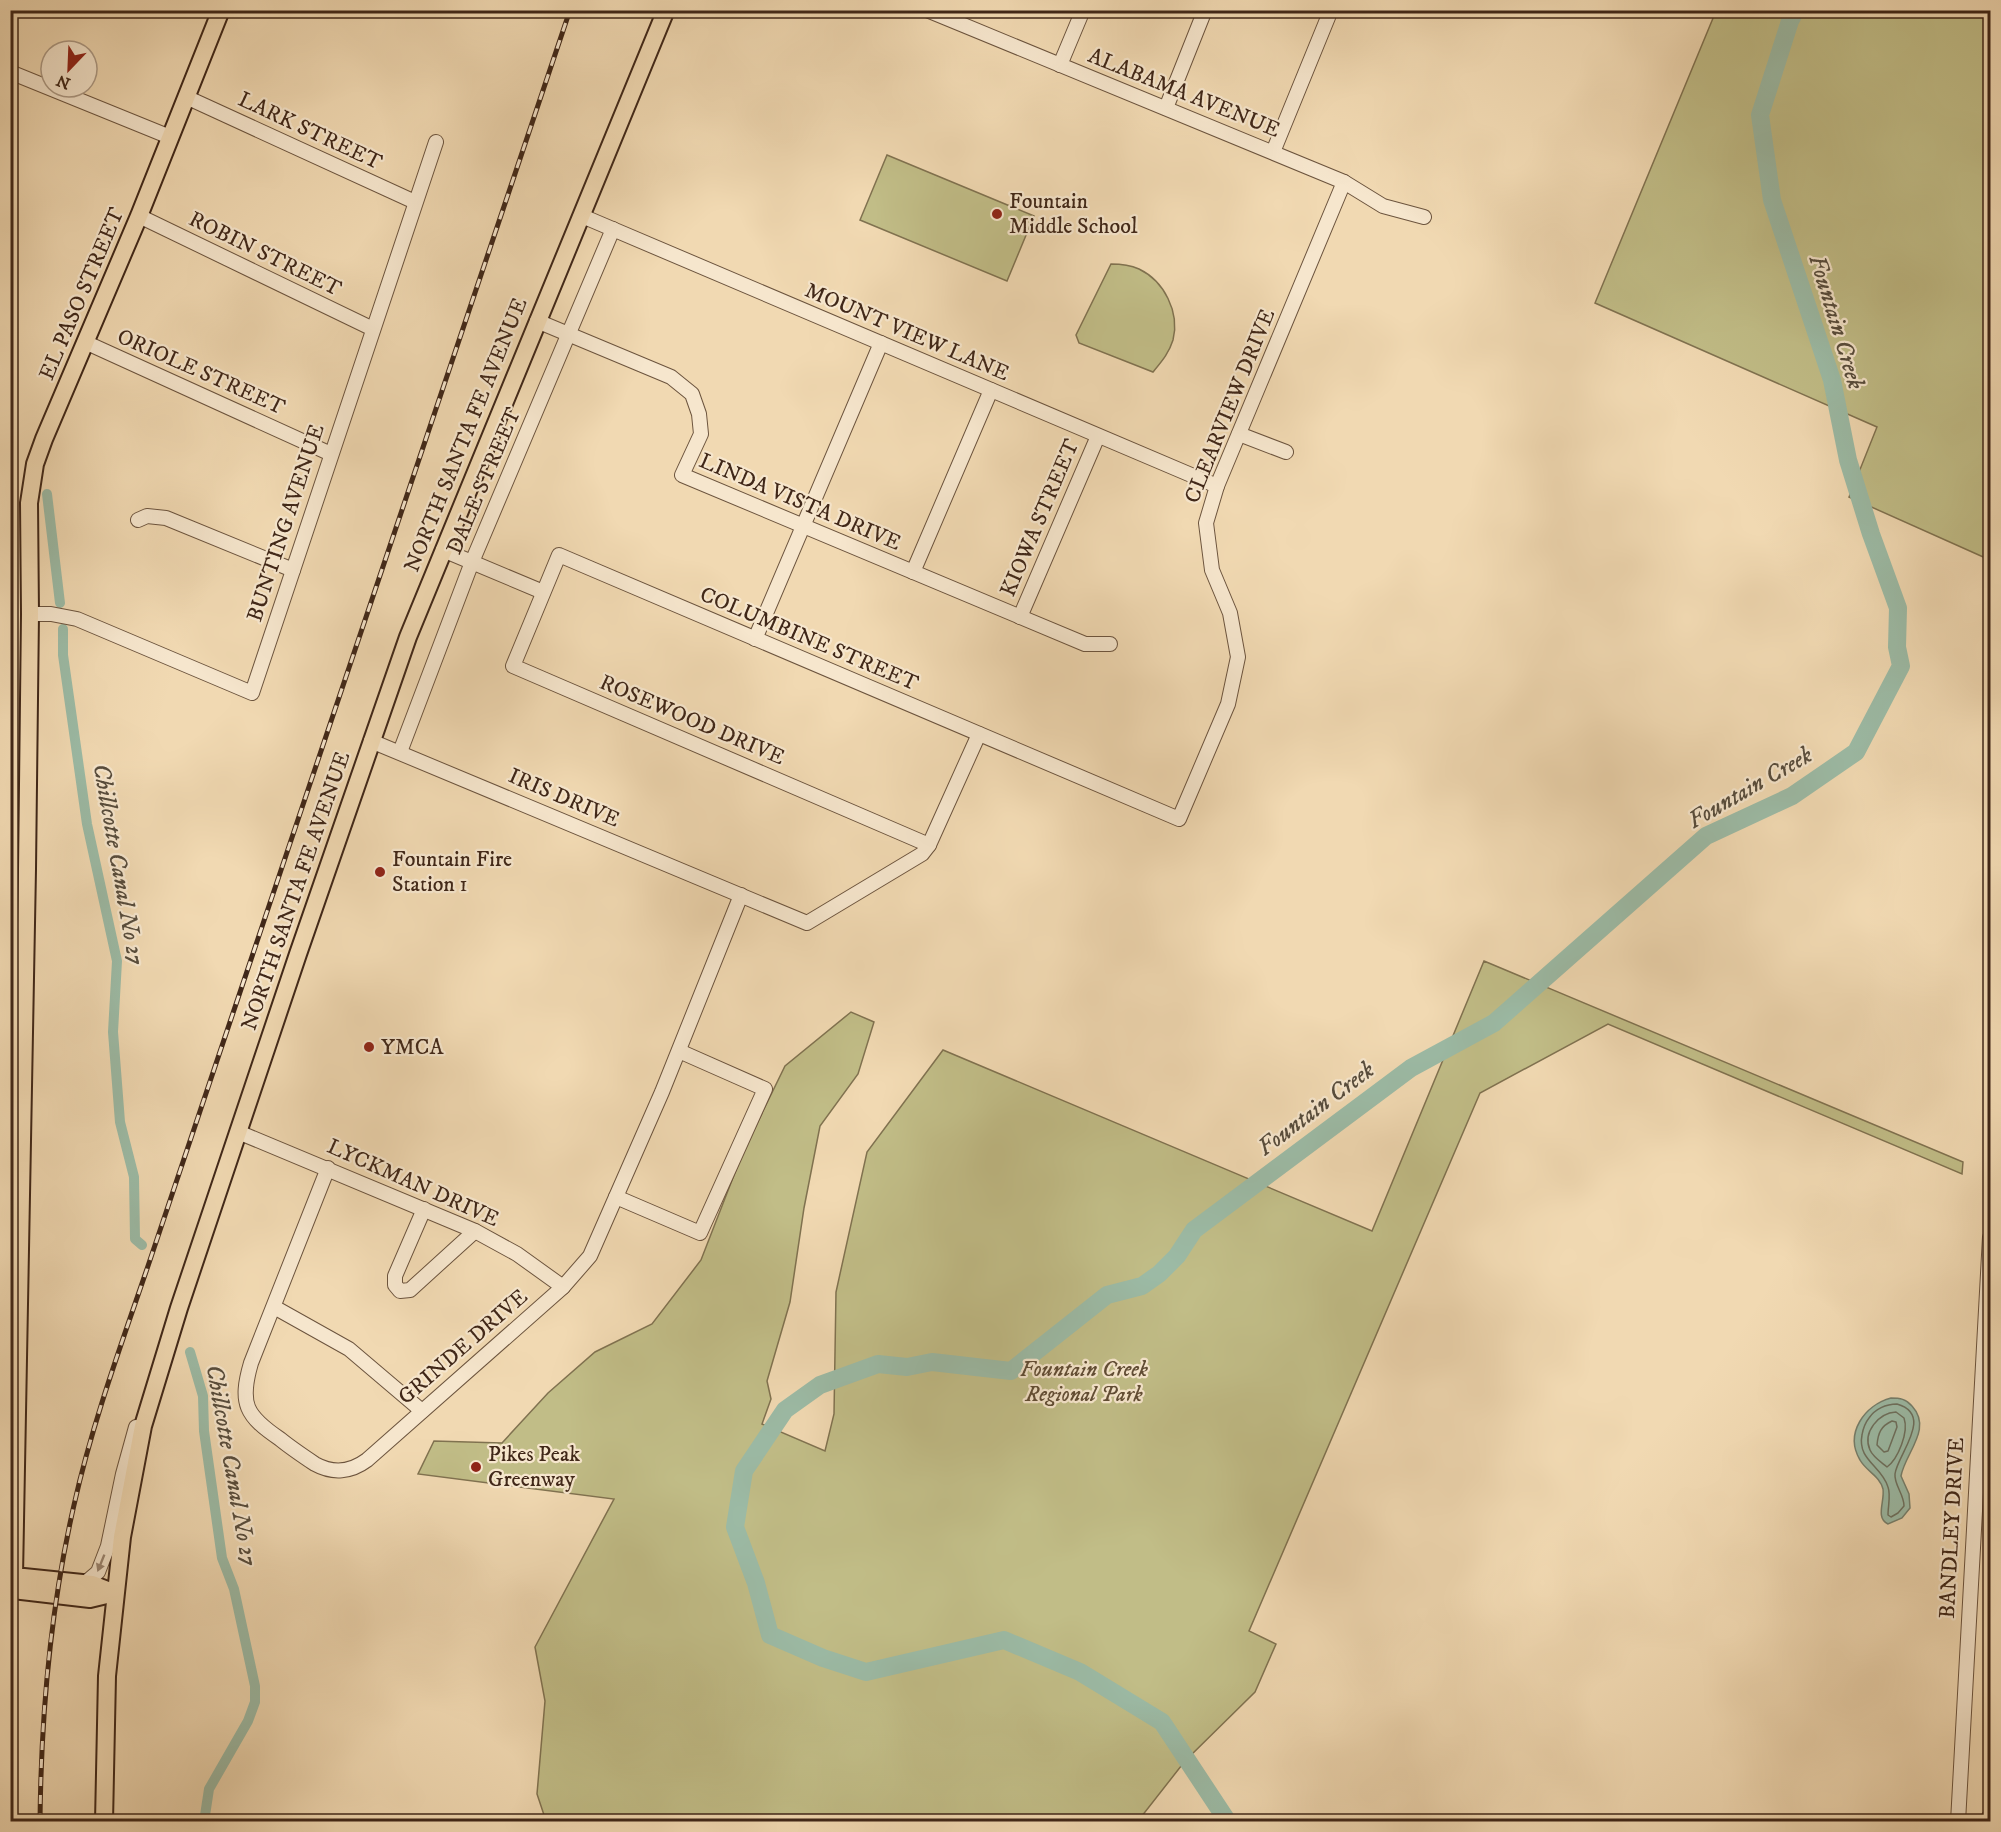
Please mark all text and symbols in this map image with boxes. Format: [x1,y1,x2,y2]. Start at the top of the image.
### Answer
north arrow [39,39,99,99]
street label: ALABAMA AVENUE [1084,42,1284,144]
text: N [54,70,73,94]
street label: LARK STREET [234,86,387,176]
place label: Fountain Middle School [1009,188,1138,240]
street label: EL PASO STREET [33,203,131,384]
street label: ROBIN STREET [184,205,346,303]
marker: Fountain Middle School [990,207,1004,221]
water label: Fountain Creek [1801,251,1871,393]
street label: MOUNT VIEW LANE [801,277,1013,387]
street label: NORTH SANTA FE AVENUE [399,294,533,576]
street label: CLEARVIEW DRIVE [1179,305,1281,507]
street label: ORIOLE STREET [113,323,289,421]
street label: DALE STREET [441,403,527,559]
street label: BUNTING AVENUE [241,421,331,625]
street label: KIOWA STREET [995,435,1085,601]
street label: LINDA VISTA DRIVE [695,447,905,557]
street label: COLUMBINE STREET [696,581,923,697]
street label: ROSEWOOD DRIVE [595,669,789,771]
water label: Fountain Creek [1682,740,1818,836]
street label: NORTH SANTA FE AVENUE [235,748,357,1034]
water label: Chillcotte Canal No 27 [86,761,151,968]
street label: IRIS DRIVE [504,762,624,834]
place label: Fountain Fire Station 1 [392,846,512,898]
marker: Fountain Fire Station 1 [373,865,387,879]
place label: YMCA [381,1034,444,1061]
marker: YMCA [362,1040,376,1054]
water label: Fountain Creek [1251,1055,1381,1163]
street label: LYCKMAN DRIVE [323,1133,503,1233]
street label: GRINDE DRIVE [393,1283,533,1411]
park label: Fountain Creek Regional Park [1020,1356,1149,1408]
water label: Chillcotte Canal No 27 [199,1362,264,1569]
street label: BANDLEY DRIVE [1934,1437,1970,1619]
place label: Pikes Peak Greenway [488,1441,580,1493]
marker: Pikes Peak Greenway [469,1460,483,1474]
one-way arrow [96,1554,105,1572]

